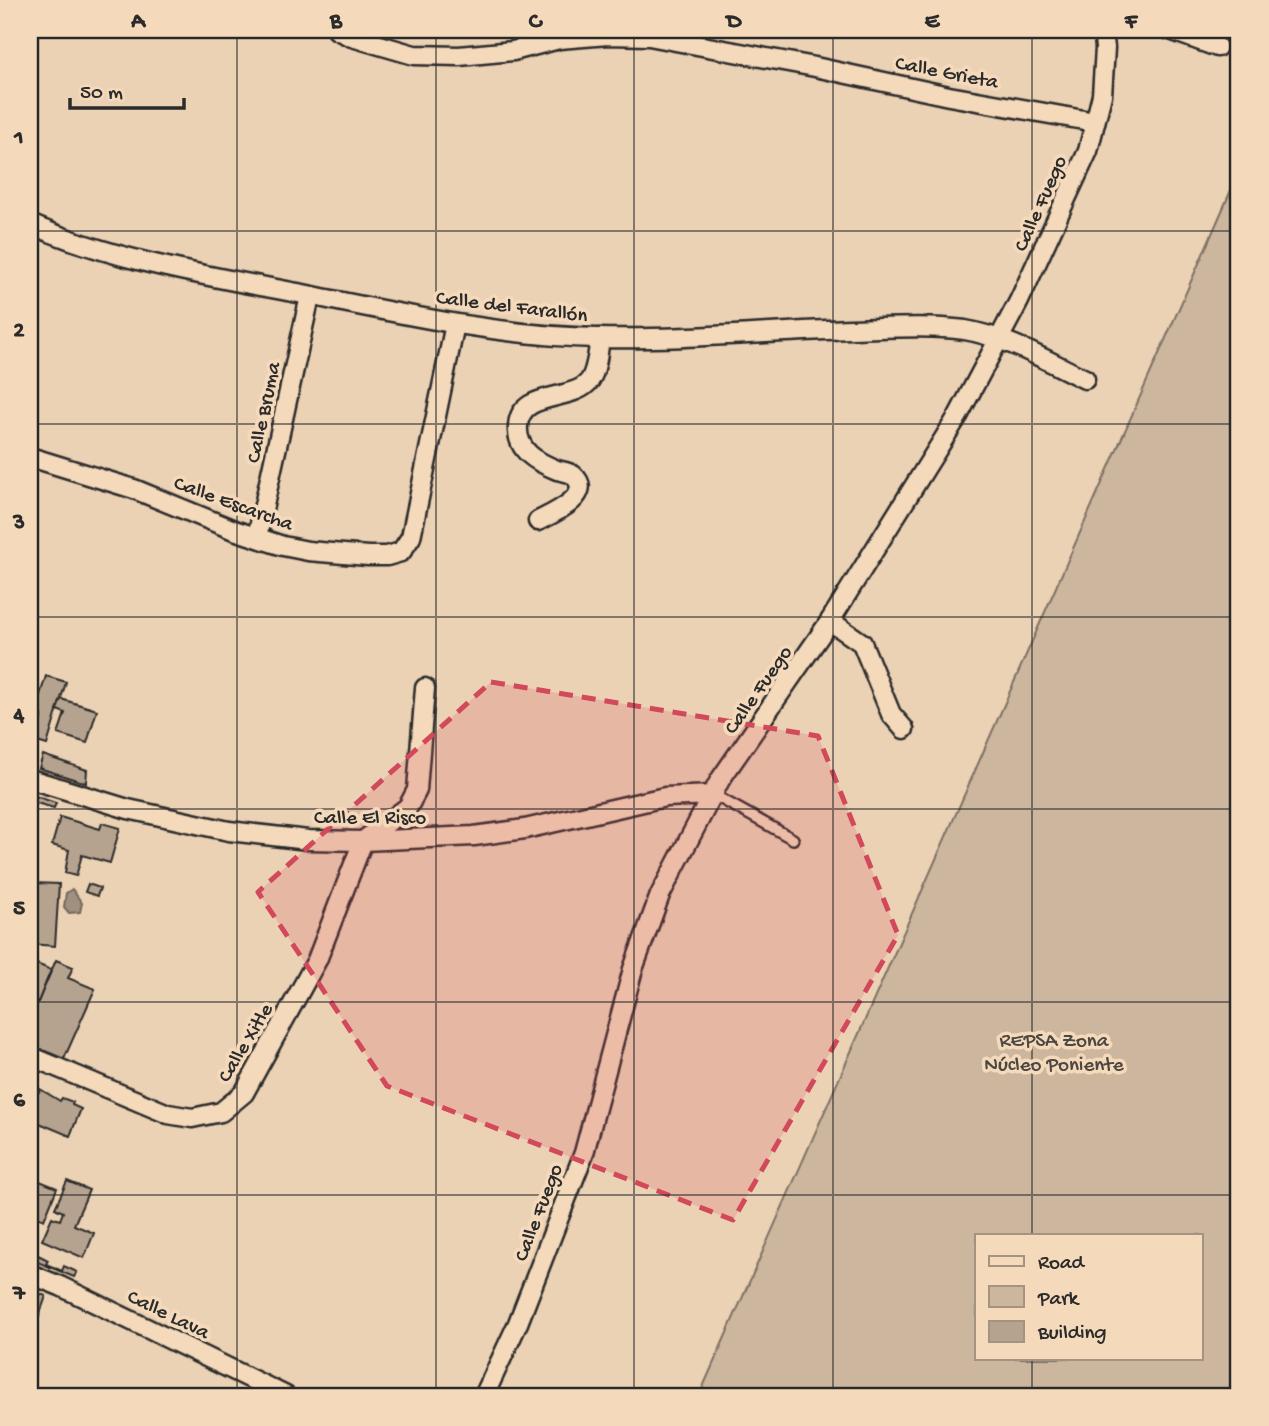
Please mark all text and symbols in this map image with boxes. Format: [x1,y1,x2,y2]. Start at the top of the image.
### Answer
text: A [130,9,146,36]
text: B [329,9,343,36]
text: C [529,9,544,36]
text: D [725,9,743,36]
text: E [925,9,941,36]
text: F [1124,9,1139,36]
street label: Calle Grieta [893,52,1001,97]
scale bar [70,66,184,110]
text: 50 m [80,82,123,107]
text: 1 [13,125,24,152]
street label: Calle Fuego [1010,152,1074,256]
street label: Calle del Farallón [434,287,589,330]
text: 2 [13,318,25,345]
street label: Calle Bruma [243,359,289,466]
street label: Calle Escarcha [170,472,297,539]
text: 3 [12,510,25,537]
street label: Calle Fuego [720,642,800,740]
text: 4 [13,703,25,730]
street label: Calle El Risco [314,807,426,832]
text: 5 [13,896,25,923]
street label: Calle Xitle [214,999,281,1088]
park label: REPSA Zona Núcleo Poniente [984,1030,1125,1079]
text: 6 [13,1088,26,1115]
street label: Calle Fuego [510,1161,570,1266]
legend [975,1234,1202,1360]
text: Road [1038,1252,1086,1277]
text: 7 [12,1281,26,1308]
street label: Calle Lava [122,1286,214,1347]
text: Park [1037,1288,1081,1313]
text: Building [1037,1322,1107,1347]

